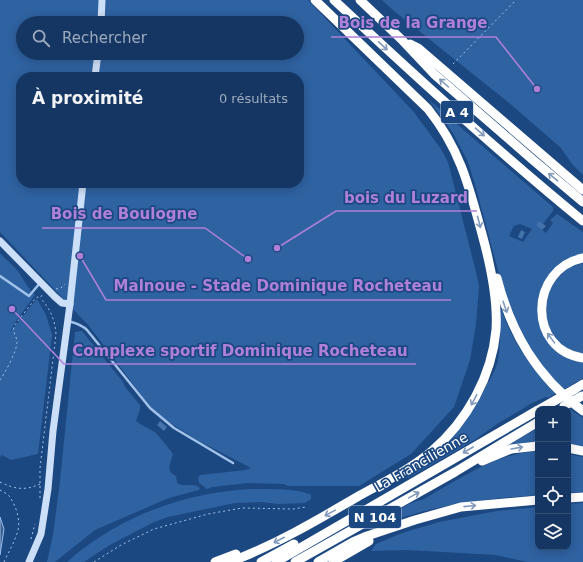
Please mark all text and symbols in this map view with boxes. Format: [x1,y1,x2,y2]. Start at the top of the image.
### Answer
callout: Bois de la Grange [331,10,496,37]
text: Bois de la Grange [338,14,488,32]
search box [16,16,304,60]
icon: search [30,27,52,49]
text: Rechercher [62,29,147,47]
one-way arrow [378,41,388,51]
one-way arrow [439,78,450,87]
text: À proximité [32,88,143,108]
text: 0 résultats [219,91,288,106]
road number: A 4 [441,101,473,123]
one-way arrow [474,128,485,137]
one-way arrow [548,173,558,182]
callout: bois du Luzard [336,184,477,211]
text: bois du Luzard [344,189,468,207]
callout: Bois de Boulogne [42,201,205,228]
text: Bois de Boulogne [51,205,197,223]
one-way arrow [476,216,483,229]
callout: Malnoue - Stade Dominique Rocheteau [106,273,451,300]
text: Malnoue - Stade Dominique Rocheteau [114,277,442,295]
one-way arrow [502,300,510,312]
one-way arrow [547,333,555,344]
callout: Complexe sportif Dominique Rocheteau [64,337,416,364]
text: Complexe sportif Dominique Rocheteau [72,342,408,360]
one-way arrow [470,394,477,406]
map controls [535,406,571,550]
button: + [535,406,571,442]
street label: La Francilienne [371,429,471,495]
button: − [535,442,571,478]
one-way arrow [510,444,523,452]
one-way arrow [462,447,474,455]
button: locate [535,478,571,514]
one-way arrow [408,490,420,498]
one-way arrow [463,503,476,510]
road number: N 104 [349,506,401,528]
one-way arrow [324,510,336,517]
button: layers [535,514,571,550]
one-way arrow [274,537,286,545]

